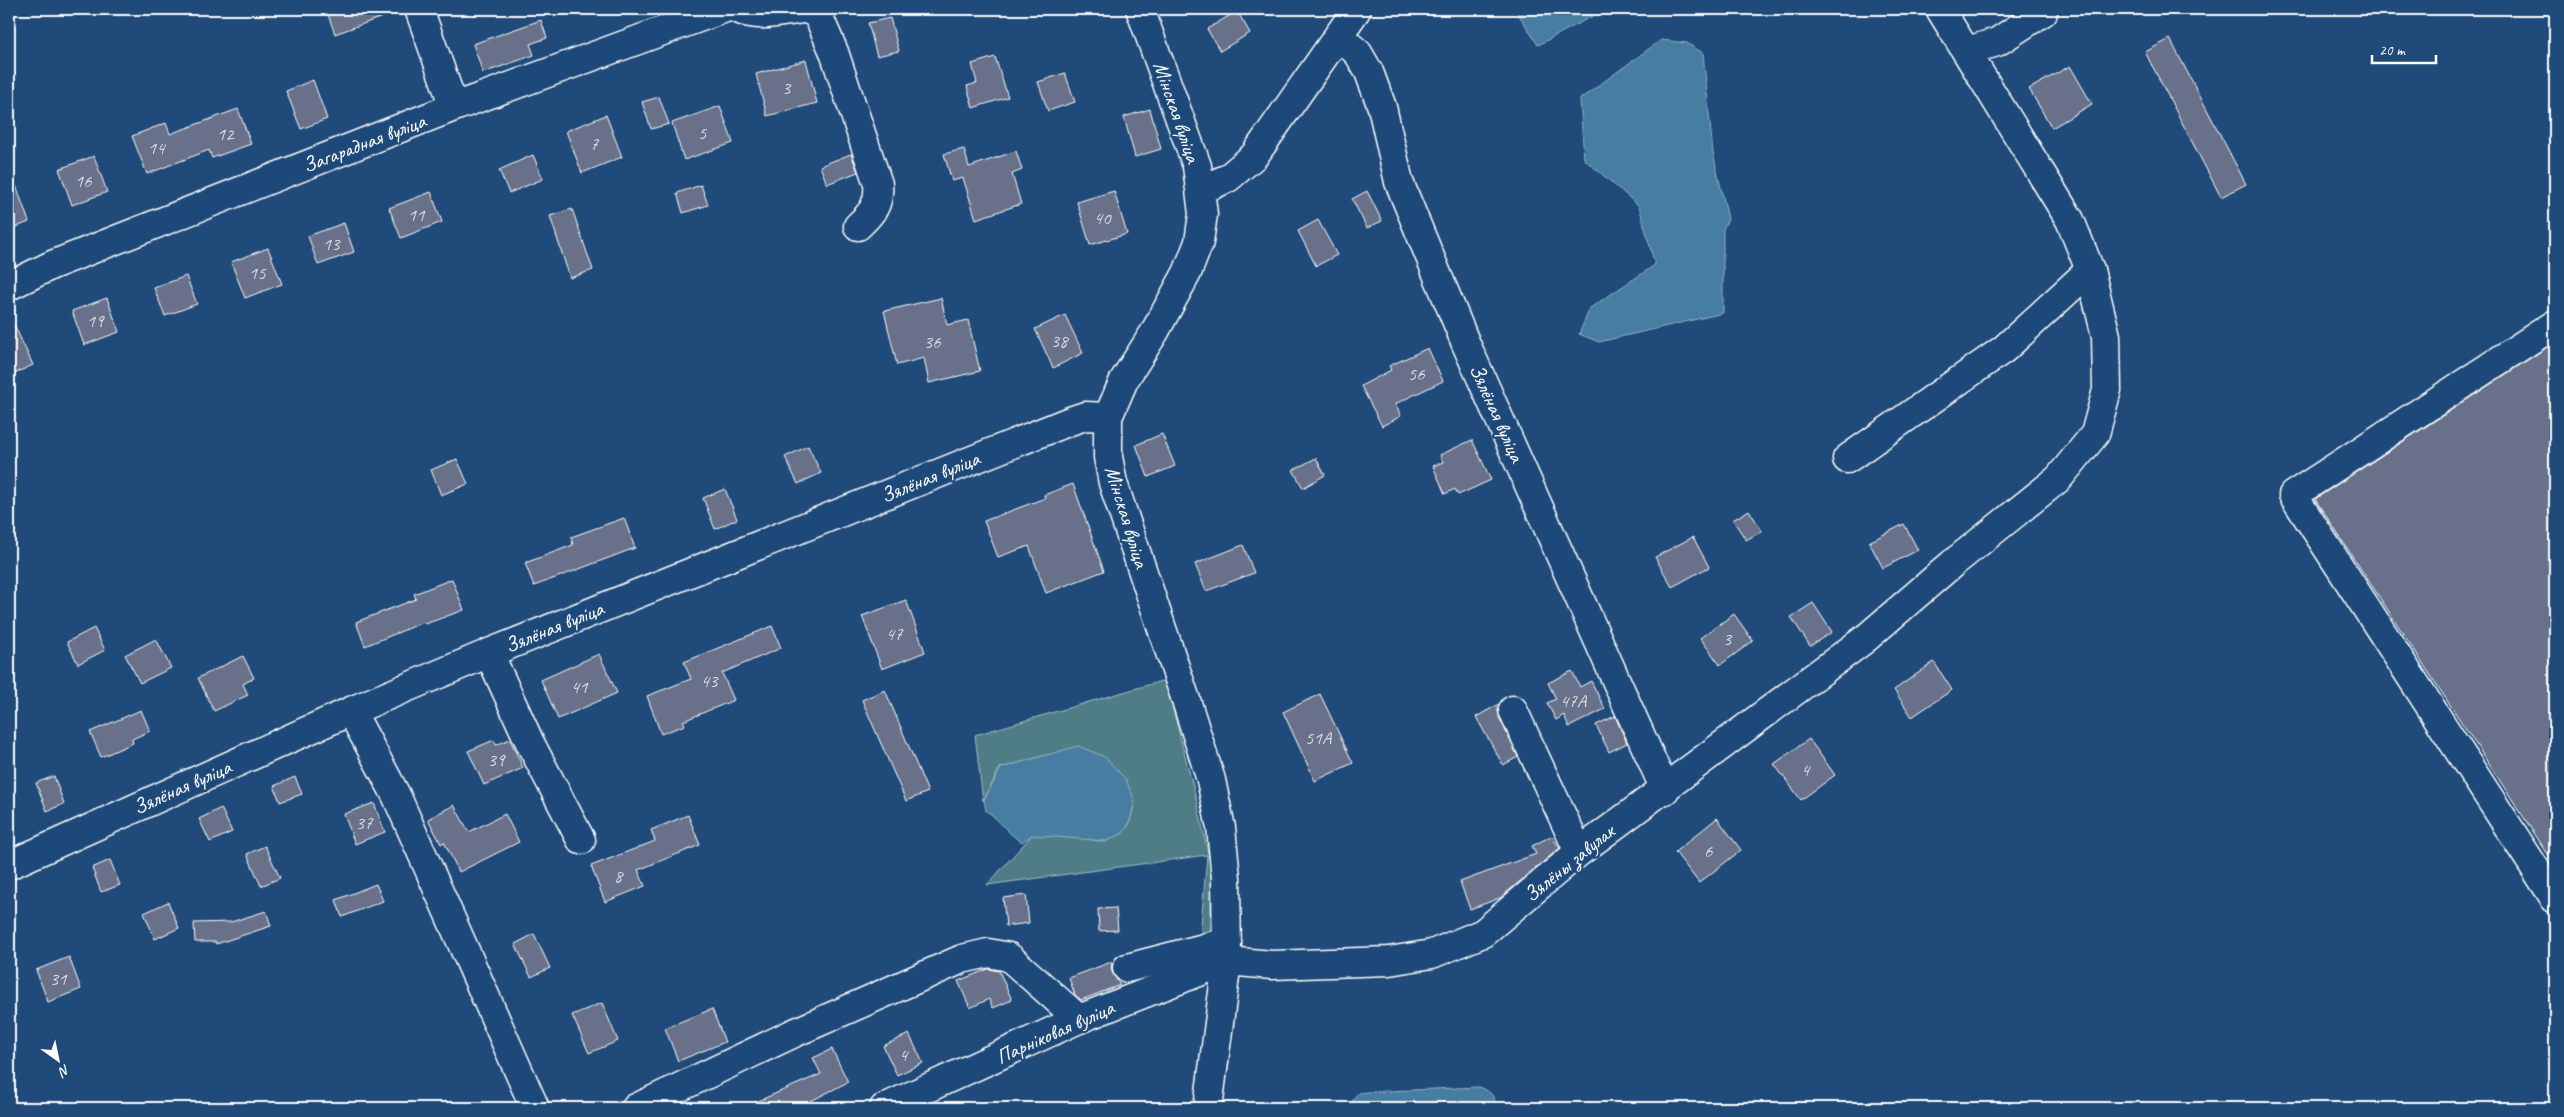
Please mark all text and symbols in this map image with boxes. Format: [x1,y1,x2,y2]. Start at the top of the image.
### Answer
scale bar [2372,32,2435,64]
text: 20 m [2379,41,2406,60]
street label: Мінская вуліца [1148,58,1207,168]
house number: 3 [782,76,792,100]
street label: Загарадная вуліца [299,107,431,178]
house number: 5 [698,121,708,145]
house number: 12 [216,122,235,146]
house number: 7 [590,132,600,156]
house number: 14 [147,136,167,160]
house number: 16 [74,169,93,193]
house number: 11 [407,203,426,227]
house number: 40 [1093,206,1112,230]
house number: 13 [322,232,341,256]
house number: 15 [248,261,267,285]
house number: 19 [86,309,105,333]
house number: 38 [1050,329,1070,353]
house number: 36 [923,330,942,354]
street label: Зялёная вуліца [1464,360,1531,468]
house number: 56 [1407,362,1426,386]
street label: Зялёная вуліца [877,445,985,509]
street label: Мінская вуліца [1099,463,1155,573]
street label: Зялёная вуліца [501,595,609,659]
house number: 47 [885,622,904,646]
house number: 3 [1723,627,1733,651]
house number: 43 [700,669,719,693]
house number: 41 [570,675,589,699]
house number: 47А [1560,689,1588,713]
house number: 51А [1305,726,1333,750]
house number: 39 [487,748,506,772]
street label: Зялёная вуліца [129,753,237,820]
house number: 4 [1801,758,1812,782]
house number: 37 [355,811,374,835]
street label: Зялёны завулак [1518,817,1622,908]
house number: 6 [1704,839,1714,863]
house number: 8 [614,864,625,888]
house number: 31 [49,967,68,991]
street label: Парніковая вуліца [992,994,1120,1070]
north arrow [32,1034,82,1084]
house number: 4 [899,1043,910,1067]
text: N [55,1061,73,1081]

